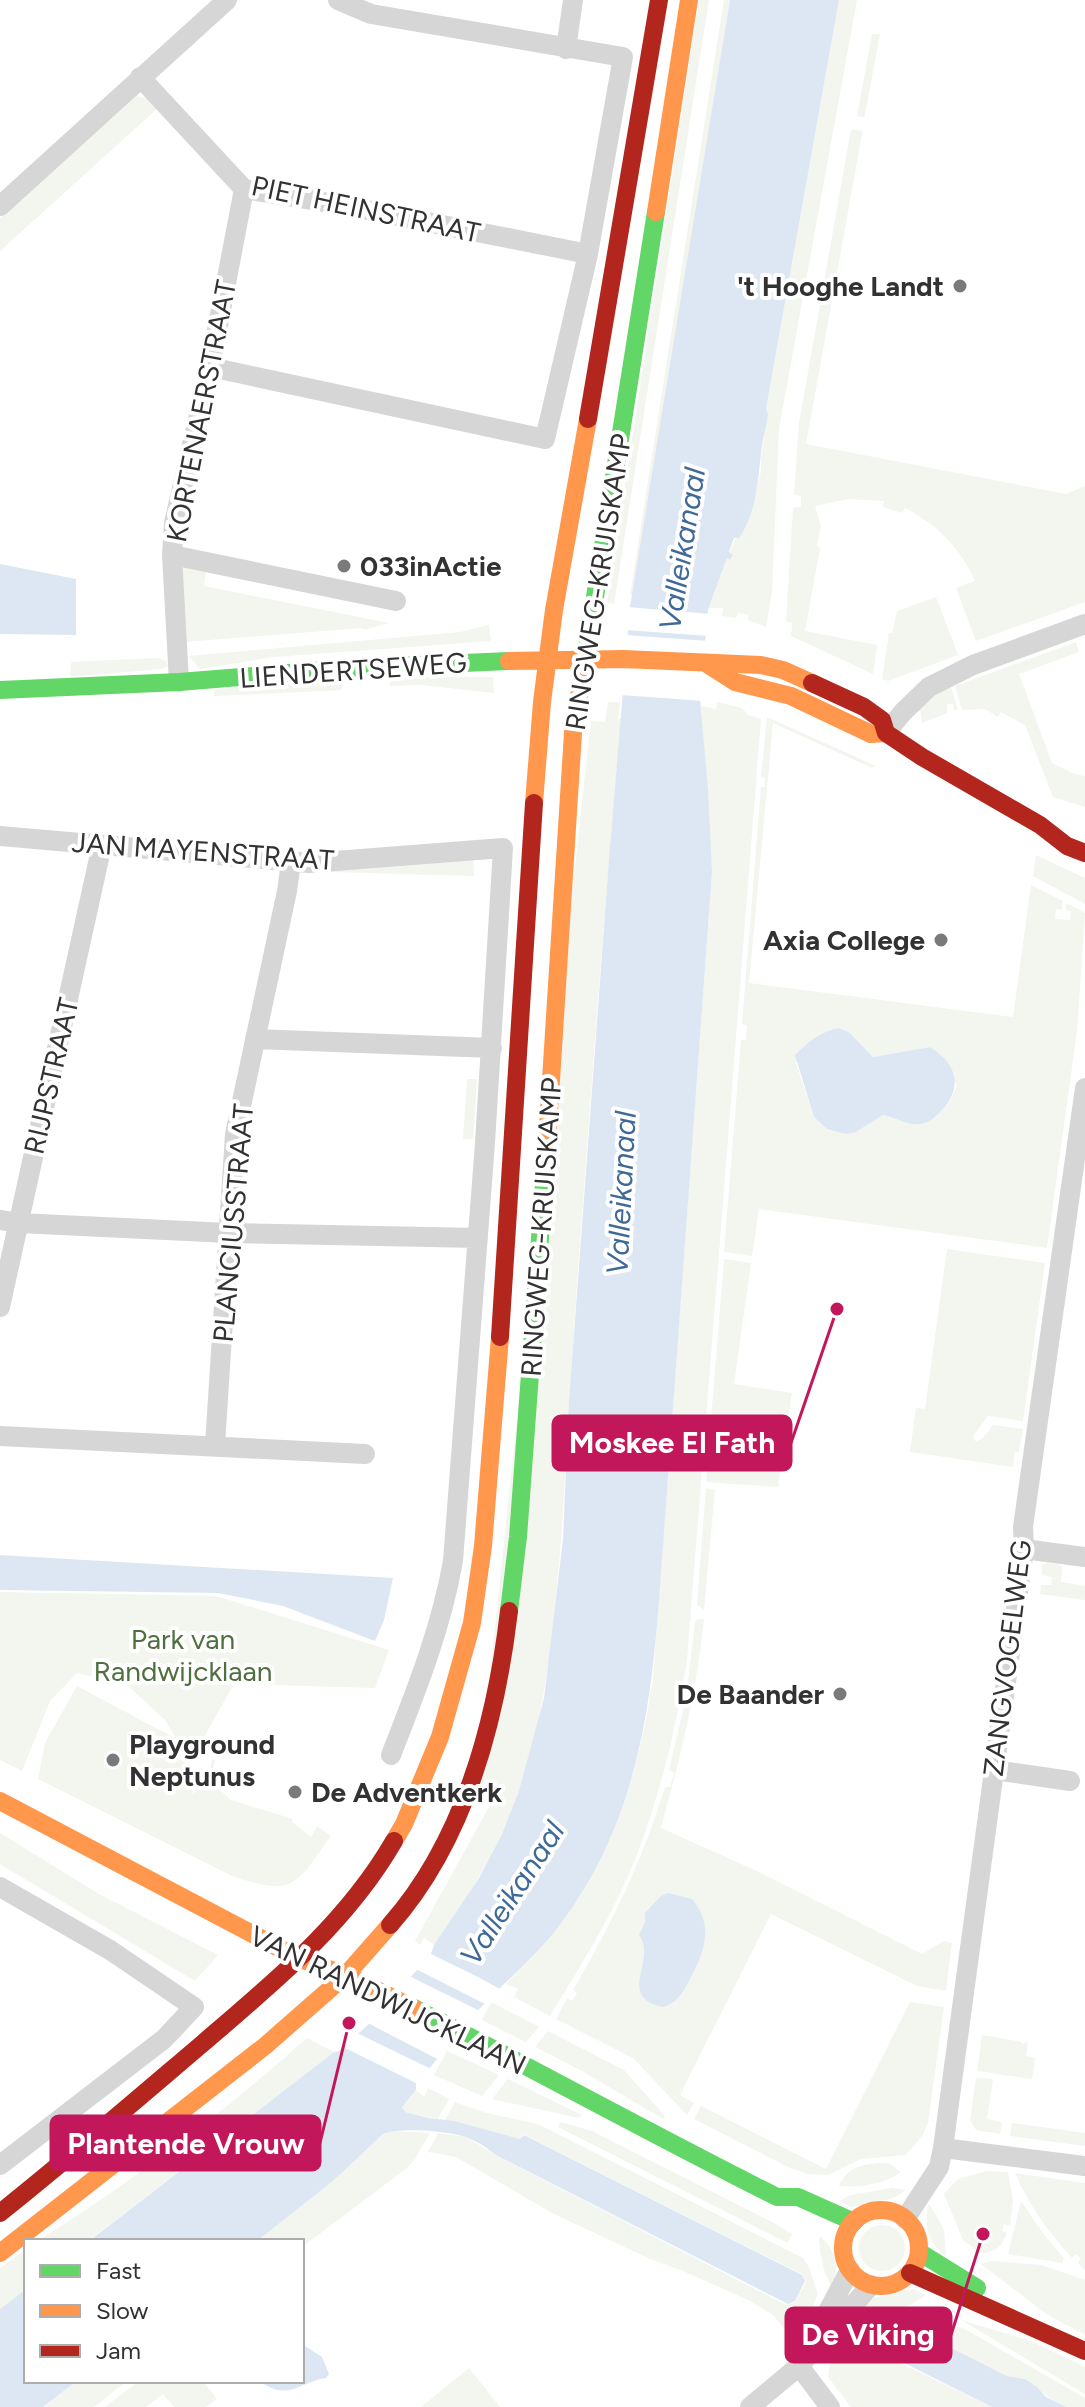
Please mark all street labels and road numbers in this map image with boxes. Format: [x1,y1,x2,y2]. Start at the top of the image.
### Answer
street label: PIET HEINSTRAAT [249,168,484,250]
street label: KORTENAERSTRAAT [159,277,243,545]
street label: RINGWEG-KRUISKAMP [558,431,638,733]
street label: LIENDERTSEWEG [238,645,468,695]
street label: JAN MAYENSTRAAT [71,825,336,877]
street label: RIJPSTRAAT [17,994,86,1157]
street label: RINGWEG-KRUISKAMP [514,1076,568,1378]
street label: PLANCIUSSTRAAT [206,1102,260,1344]
street label: ZANGVOGELWEG [976,1538,1038,1778]
street label: VAN RANDWIJCKLAAN [244,1918,532,2082]

